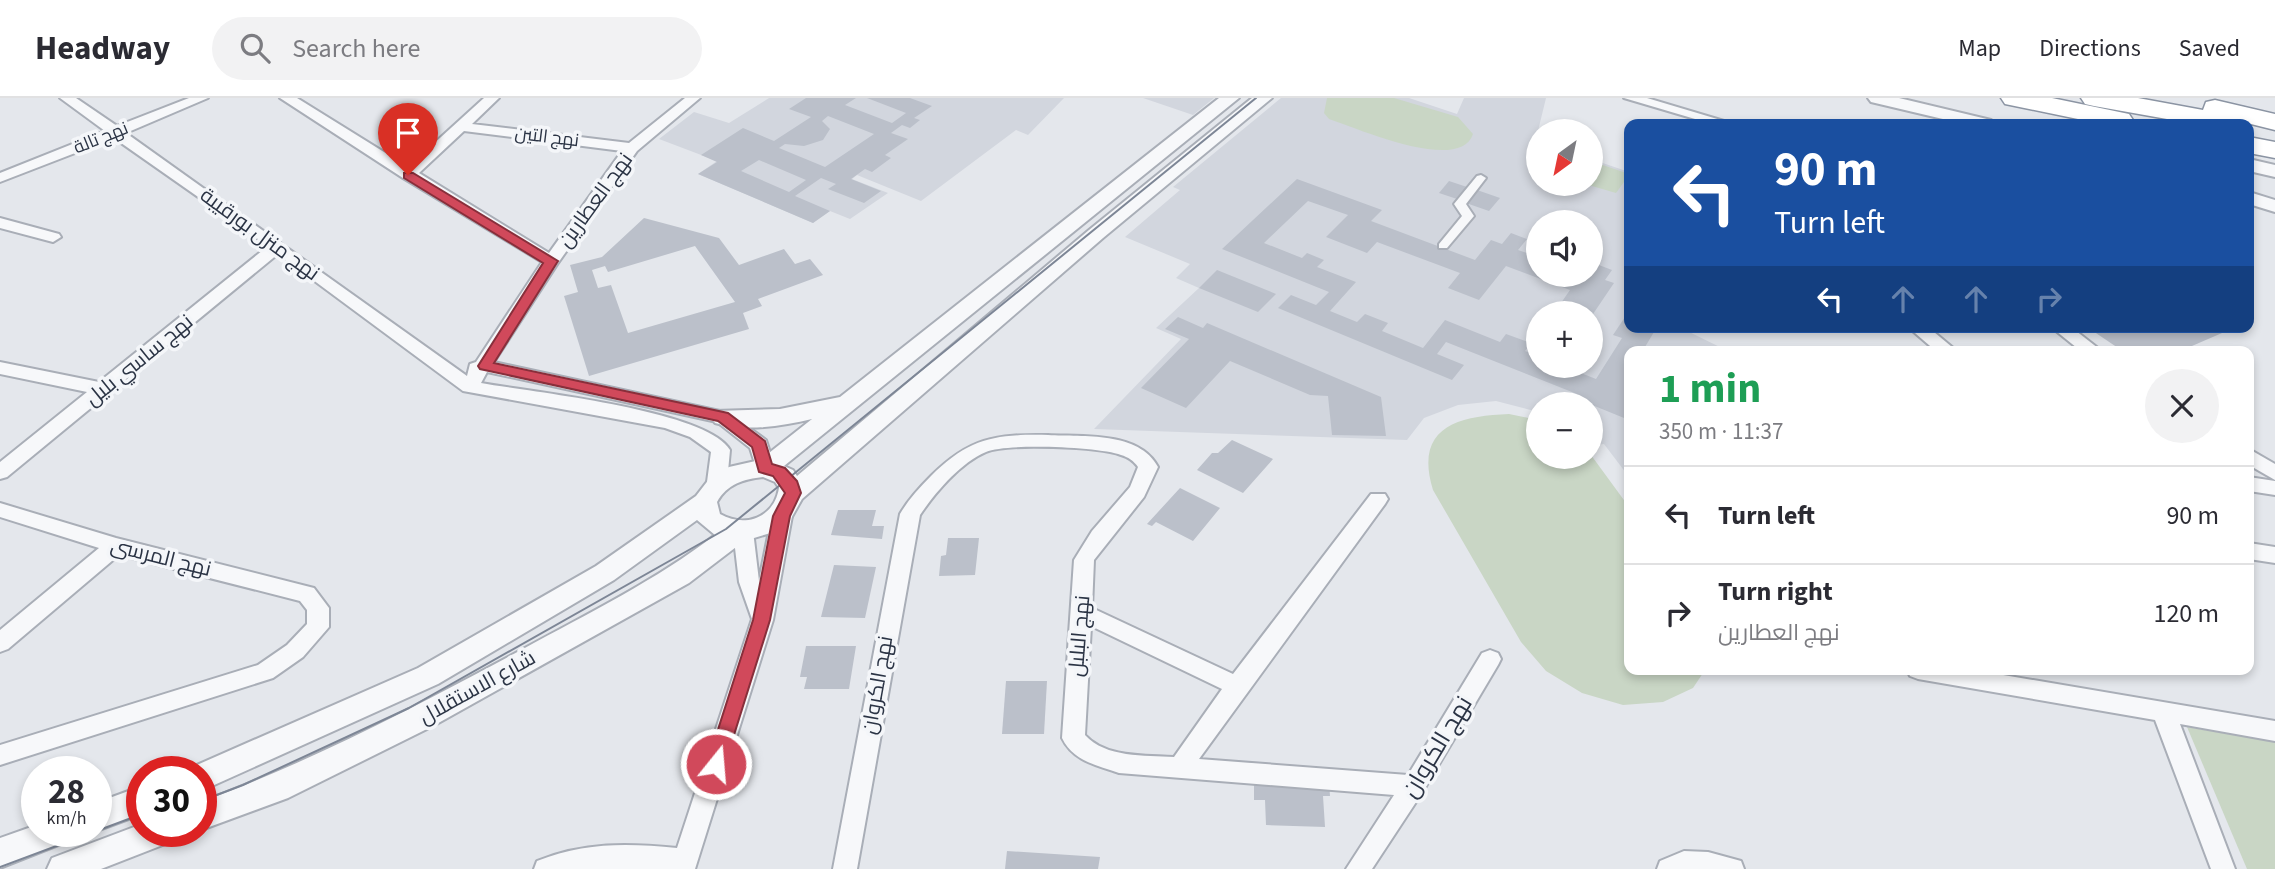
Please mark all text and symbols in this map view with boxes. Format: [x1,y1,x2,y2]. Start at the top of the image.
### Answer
search box [212,17,702,80]
text: Headway [35,25,170,72]
icon: search [236,29,274,67]
text: Search here [292,30,420,67]
text: Map [1958,31,2001,66]
text: Directions [2039,31,2141,66]
text: Saved [2179,31,2240,66]
pin [378,103,438,175]
icon: arrive [389,114,427,152]
street label: نهج تالة [70,116,132,160]
north arrow [1526,119,1603,196]
map controls [1526,119,1603,469]
street label: نهج التين [513,121,581,153]
text: 90 m [1774,135,1878,205]
street label: نهج العطارين [550,146,640,254]
icon: left [1659,147,1750,238]
street label: نهج منزل بورقيبة [194,180,326,288]
text: Turn left [1774,200,1885,246]
button: sound [1526,210,1603,287]
icon: left [1811,280,1849,318]
icon: ahead [1884,280,1922,318]
icon: ahead [1957,280,1995,318]
icon: right [2030,280,2068,318]
button: + [1526,301,1603,378]
street label: نهج ساسي بليل [78,307,200,413]
text: 1 min [1659,359,1761,419]
button: close [2145,369,2219,443]
button: − [1526,392,1603,469]
text: 350 m · 11:37 [1659,415,1783,448]
icon: left [1659,496,1697,534]
text: Turn left [1718,497,1815,534]
text: 90 m [2166,497,2219,534]
street label: نهج المرسى [108,530,214,584]
text: Turn right [1718,573,1833,610]
street label: نهج البلبل [1060,594,1098,678]
icon: right [1659,594,1697,632]
text: 120 m [2153,595,2219,632]
text: نهج العطارين [1718,616,1840,649]
street label: نهج الكروان [854,633,900,737]
street label: شارع الاستقلال [413,643,541,731]
street label: نهج الكروان [1393,689,1481,805]
position arrow [679,727,753,801]
speed limit sign: 30 [126,756,217,847]
text: 28 [48,767,85,817]
text: km/h [47,806,86,831]

